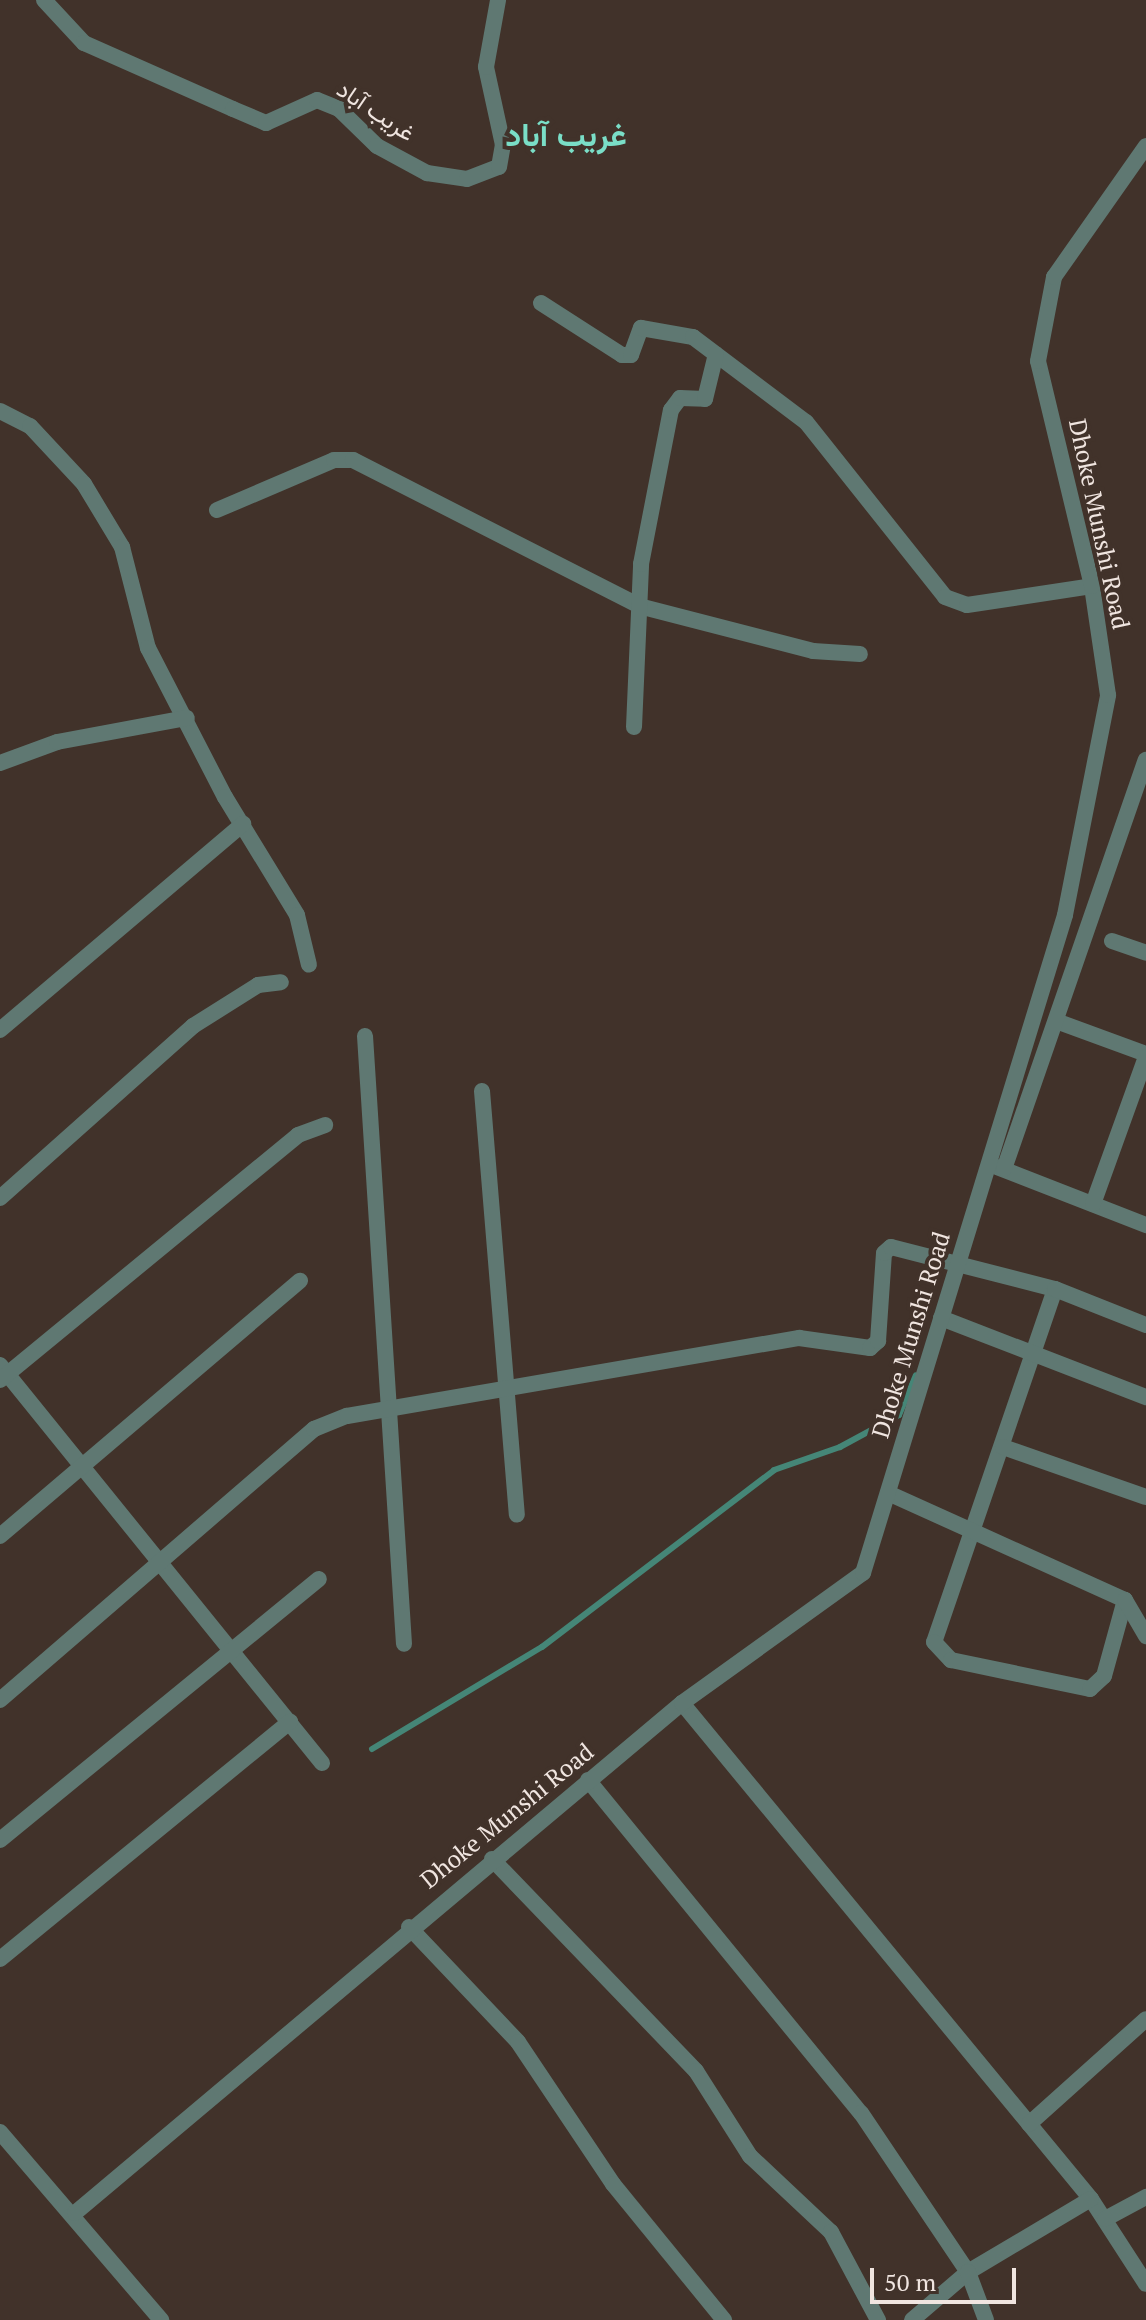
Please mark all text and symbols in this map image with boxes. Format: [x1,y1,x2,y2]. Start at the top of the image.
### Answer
street label: غریب آباد [332,75,420,147]
district label: غریب آباد [505,115,627,153]
street label: Dhoke Munshi Road [1063,416,1135,632]
street label: Dhoke Munshi Road [866,1228,956,1442]
street label: Dhoke Munshi Road [415,1737,599,1895]
scale bar [874,2252,1020,2302]
text: 50 m [884,2266,936,2298]

